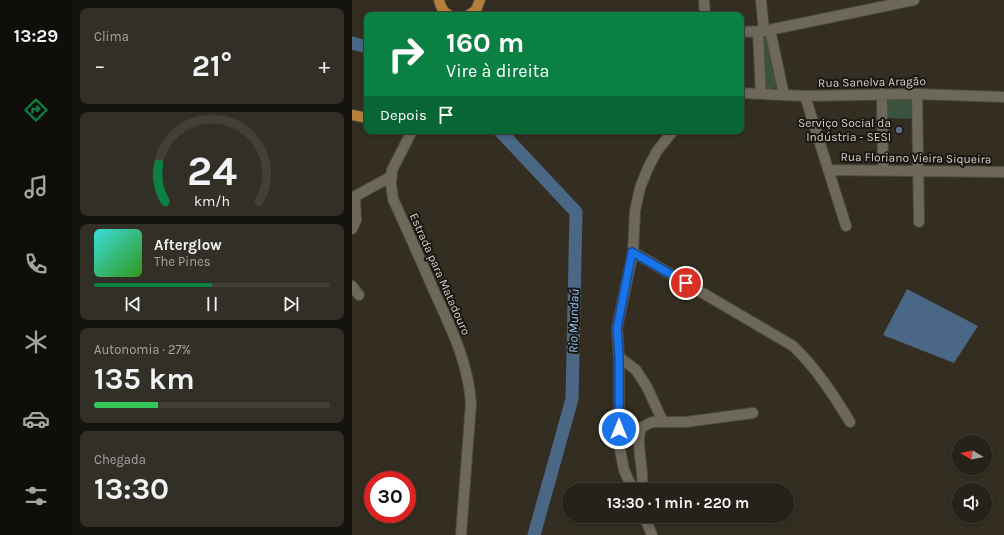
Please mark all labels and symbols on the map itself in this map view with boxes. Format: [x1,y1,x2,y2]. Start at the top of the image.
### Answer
street label: Rua Sanelva Aragão [818,74,926,90]
place label: Serviço Social da Indústria - SESI [798,116,891,144]
marker: Serviço Social da Indústria - SESI [894,125,904,135]
street label: Rua Floriano Vieira Siqueira [840,150,992,166]
street label: Estrada para Matadouro [407,211,473,337]
pin [669,266,703,300]
water label: Rio Mundaú [565,289,582,353]
position arrow [598,408,640,450]
north arrow [952,435,992,475]
speed limit sign: 30 [364,471,416,523]

